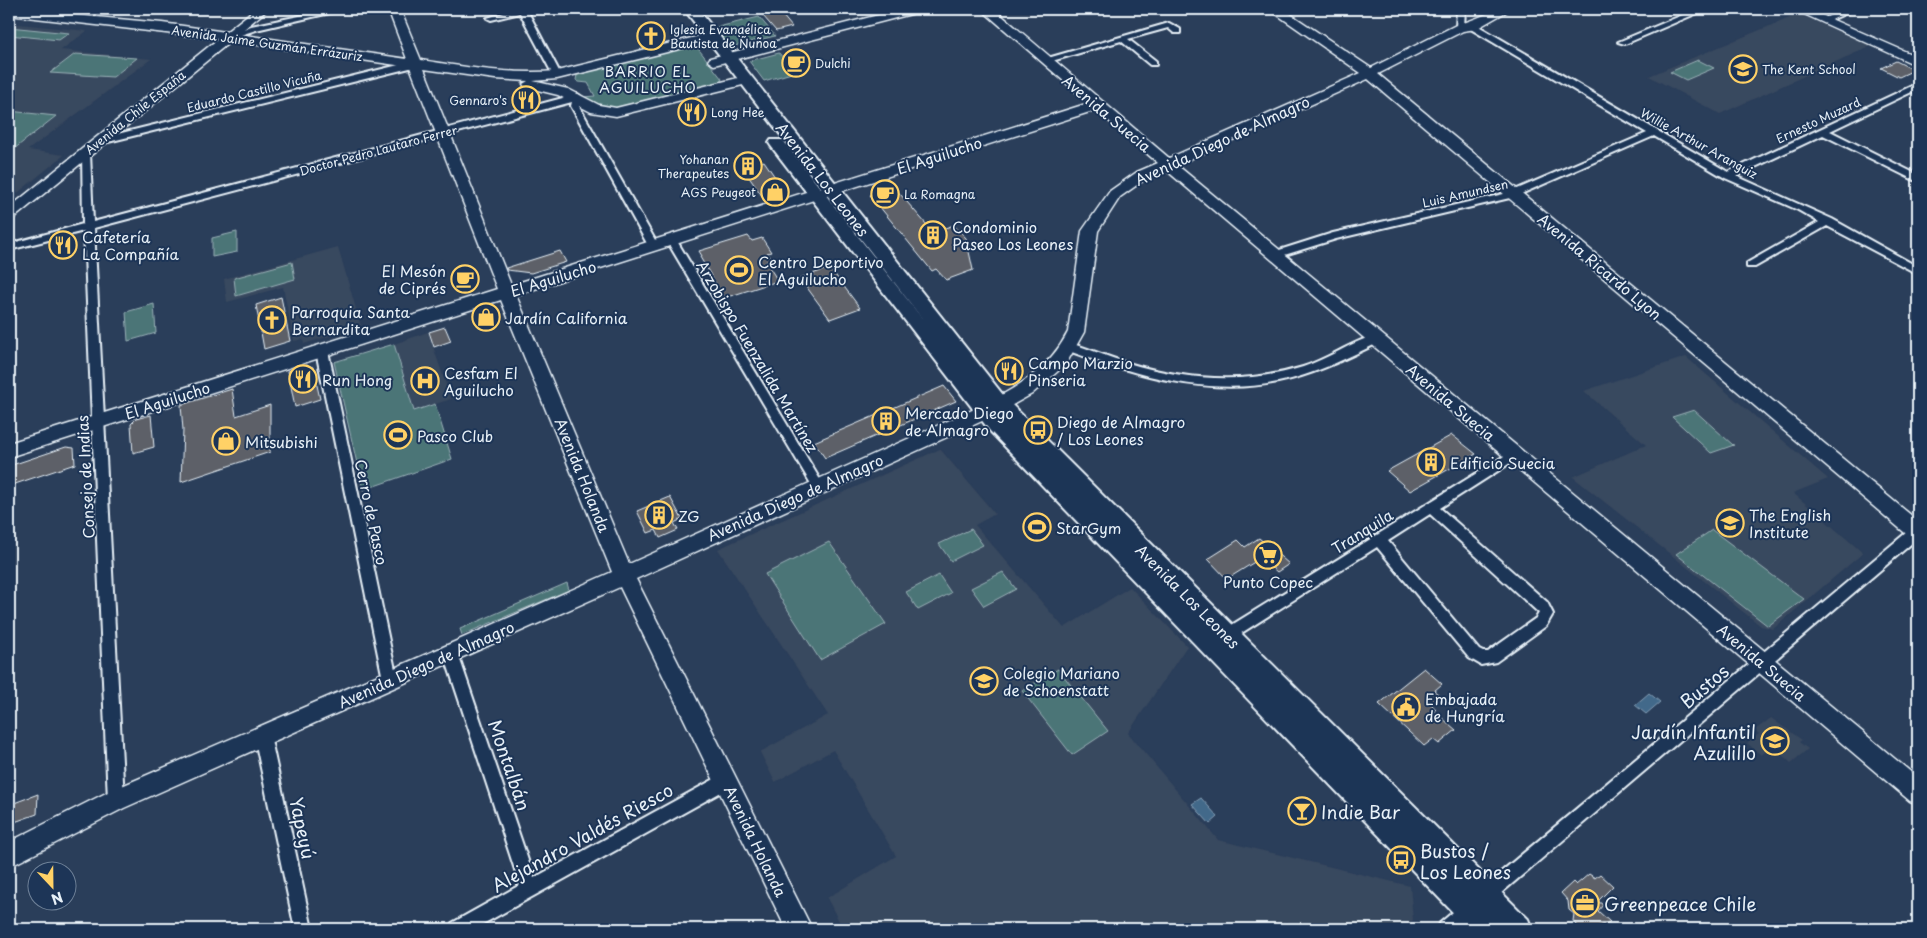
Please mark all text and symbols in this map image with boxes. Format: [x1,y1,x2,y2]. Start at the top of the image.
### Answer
place label: Iglesia Evangélica Bautista de Ñuñoa [670,20,777,52]
street label: Avenida Jaime Guzmán Errázuriz [170,21,364,65]
church icon: Iglesia Evangélica Bautista de Ñuñoa [636,21,666,51]
cafe icon: Dulchi [781,48,811,78]
place label: Dulchi [815,54,851,72]
school or university icon: The Kent School [1728,54,1758,84]
place label: The Kent School [1762,60,1856,78]
district label: BARRIO EL AGUILUCHO [599,61,697,98]
street label: Avenida Chile España [81,65,189,158]
street label: Eduardo Castillo Vicuña [185,65,324,116]
street label: Avenida Suecia [1057,69,1157,158]
restaurant icon: Gennaro's [511,85,541,115]
street label: Avenida Diego de Almagro [1131,89,1313,191]
place label: Gennaro's [449,91,508,109]
street label: Ernesto Muzard [1773,92,1864,147]
restaurant icon: Long Hee [677,97,707,127]
place label: Long Hee [711,103,765,121]
street label: Willie Arthur Aranguiz [1637,103,1761,183]
street label: Avenida Los Leones [771,117,875,241]
street label: Doctor Pedro Lautaro Ferrer [297,120,459,180]
street label: El Aguilucho [893,130,985,180]
place label: Yohanan Therapeutes [658,150,729,182]
building icon: Yohanan Therapeutes [733,151,763,181]
street label: Luis Amundsen [1420,174,1510,212]
shop icon: AGS Peugeot [760,177,790,207]
cafe icon: La Romagna [870,179,900,209]
place label: AGS Peugeot [681,183,756,201]
place label: La Romagna [904,185,976,203]
street label: Avenida Ricardo Lyon [1533,207,1667,325]
place label: Condominio Paseo Los Leones [952,215,1073,255]
building icon: Condominio Paseo Los Leones [918,220,948,250]
place label: Cafetería La Compañía [82,225,179,265]
restaurant icon: Cafetería La Compañía [48,230,78,260]
place label: Centro Deportivo El Aguilucho [758,250,884,290]
street label: El Aguilucho [507,254,599,302]
sports icon: Centro Deportivo El Aguilucho [724,255,754,285]
street label: Arzobispo Fuenzalida Martínez [691,256,825,456]
place label: El Mesón de Ciprés [379,259,446,299]
cafe icon: El Mesón de Ciprés [450,264,480,294]
place label: Parroquia Santa Bernardita [291,300,411,340]
shop icon: Jardín California [471,302,501,332]
church icon: Parroquia Santa Bernardita [257,305,287,335]
place label: Jardín California [505,306,628,329]
place label: Campo Marzio Pinseria [1028,351,1133,391]
restaurant icon: Campo Marzio Pinseria [994,356,1024,386]
street label: Avenida Suecia [1401,358,1501,447]
place label: Cesfam El Aguilucho [444,361,518,401]
restaurant icon: Run Hong [288,364,318,394]
hospital icon: Cesfam El Aguilucho [410,366,440,396]
place label: Run Hong [322,368,392,391]
street label: El Aguilucho [121,375,213,425]
place label: Mercado Diego de Almagro [905,401,1014,441]
building icon: Mercado Diego de Almagro [871,406,901,436]
place label: Diego de Almagro / Los Leones [1057,410,1185,450]
street label: Avenida Holanda [550,414,617,536]
street label: Consejo de Indias [70,415,100,539]
bus stop icon: Diego de Almagro / Los Leones [1023,415,1053,445]
sports icon: Pasco Club [383,420,413,450]
place label: Pasco Club [417,424,493,447]
shop icon: Mitsubishi [211,426,241,456]
place label: Mitsubishi [245,430,318,453]
building icon: Edificio Suecia [1416,447,1446,477]
street label: Avenida Diego de Almagro [703,448,887,546]
place label: Edificio Suecia [1450,451,1556,474]
street label: Cerro de Pasco [350,457,394,567]
building icon: ZG [644,500,674,530]
street label: Tranquila [1327,503,1398,559]
place label: The English Institute [1749,503,1831,543]
place label: ZG [678,504,700,527]
school or university icon: The English Institute [1715,508,1745,538]
sports icon: StarGym [1022,512,1052,542]
place label: StarGym [1056,516,1122,539]
street label: Avenida Los Leones [1131,539,1246,654]
supermarket icon: Punto Copec [1253,540,1283,570]
place label: Punto Copec [1223,570,1313,593]
street label: Avenida Diego de Almagro [334,615,518,713]
street label: Avenida Suecia [1712,618,1812,707]
street label: Bustos [1674,658,1734,714]
place label: Colegio Mariano de Schoenstatt [1003,661,1120,701]
school or university icon: Colegio Mariano de Schoenstatt [969,666,999,696]
place label: Embajada de Hungría [1425,687,1505,727]
public building icon: Embajada de Hungría [1391,692,1421,722]
street label: Montalbán [482,716,538,814]
place label: Jardín Infantil Azulillo [1631,718,1756,766]
school or university icon: Jardín Infantil Azulillo [1760,726,1790,756]
street label: Alejandro Valdés Riesco [486,776,678,898]
street label: Avenida Holanda [719,781,793,901]
street label: Yapeyú [283,795,323,861]
bar icon: Indie Bar [1287,796,1317,826]
place label: Indie Bar [1321,798,1401,825]
place label: Bustos / Los Leones [1420,837,1511,885]
bus stop icon: Bustos / Los Leones [1386,845,1416,875]
north arrow [28,860,78,910]
text: N [48,887,66,910]
office icon: Greenpeace Chile [1570,888,1600,918]
place label: Greenpeace Chile [1604,890,1757,917]

